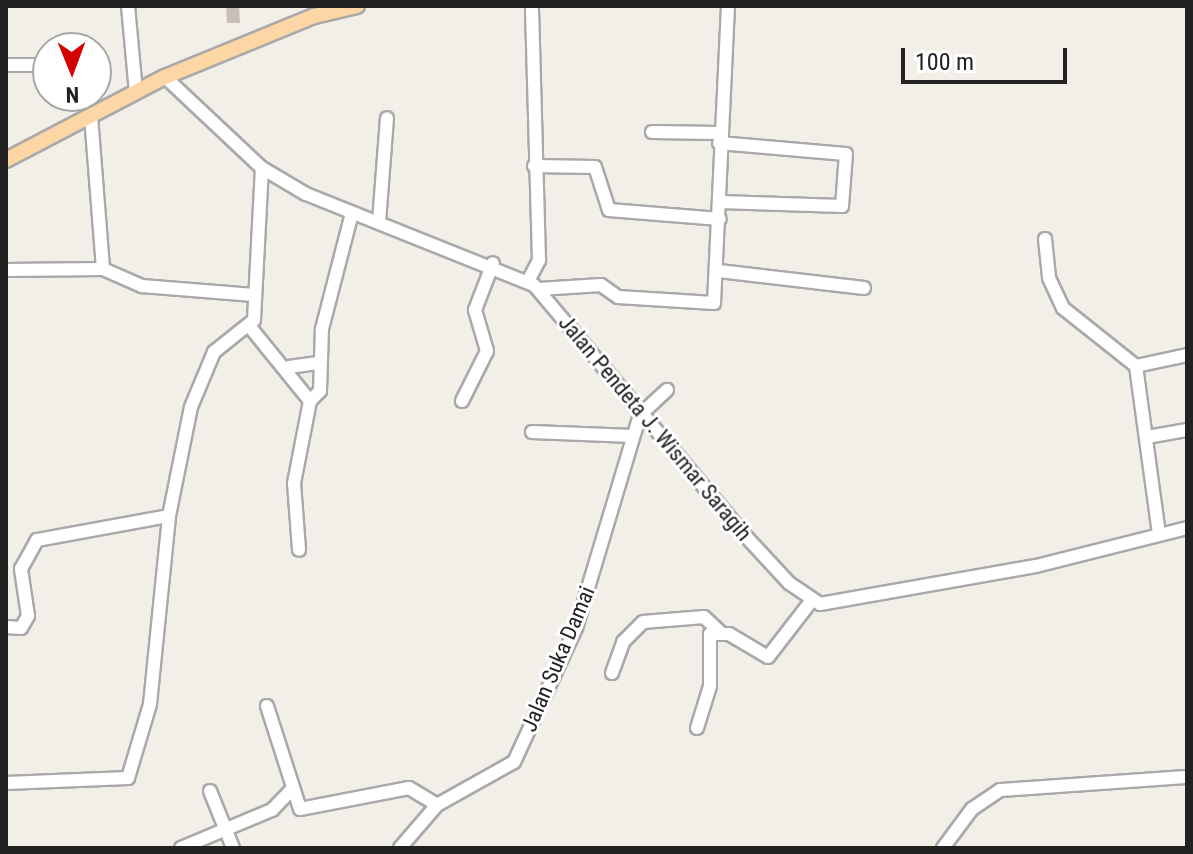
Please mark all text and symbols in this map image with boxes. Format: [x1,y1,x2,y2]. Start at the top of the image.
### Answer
north arrow [32,32,112,112]
scale bar [905,32,1071,82]
text: 100 m [915,48,974,76]
text: N [65,82,79,107]
street label: Jalan Pendeta J. Wismar Saragih [553,310,757,546]
street label: Jalan Suka Damai [516,582,600,736]

